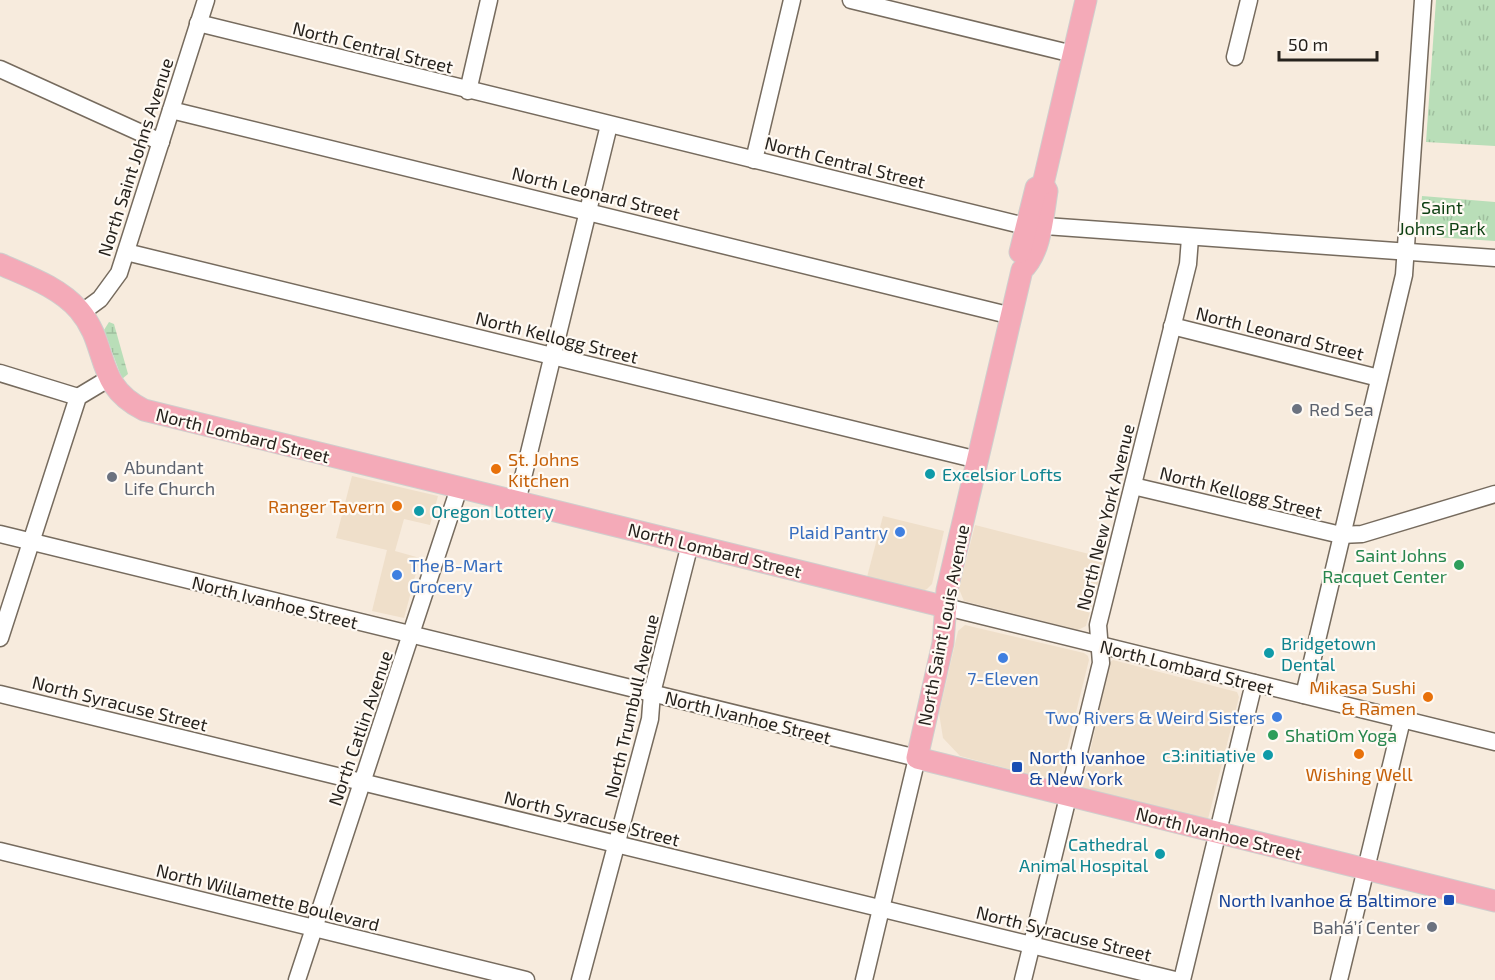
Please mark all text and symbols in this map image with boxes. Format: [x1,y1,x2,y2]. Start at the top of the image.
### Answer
street label: North Central Street [290,16,456,78]
scale bar [1279,24,1376,62]
text: 50 m [1288,33,1328,55]
street label: North Saint Johns Avenue [93,55,177,259]
street label: North Central Street [762,131,928,193]
street label: North Leonard Street [510,161,682,225]
park label: Saint Johns Park [1398,196,1486,239]
street label: North Leonard Street [1194,301,1366,365]
street label: North Kellogg Street [474,306,641,368]
place label: Red Sea [1309,398,1374,420]
marker: Red Sea [1290,402,1304,416]
street label: North Lombard Street [154,403,332,467]
street label: North New York Avenue [1071,422,1139,612]
place label: St. Johns Kitchen [508,448,579,491]
place label: Abundant Life Church [124,456,215,499]
street label: North Kellogg Street [1158,461,1325,523]
marker: St. Johns Kitchen [489,462,503,476]
place label: Excelsior Lofts [942,463,1062,485]
marker: Excelsior Lofts [923,467,937,481]
marker: Abundant Life Church [105,470,119,484]
place label: Ranger Tavern [268,495,385,517]
marker: Ranger Tavern [390,499,404,513]
place label: Oregon Lottery [431,500,554,522]
marker: Oregon Lottery [412,504,426,518]
street label: North Lombard Street [626,518,804,582]
place label: Plaid Pantry [789,521,888,543]
street label: North Saint Louis Avenue [913,523,973,727]
marker: Plaid Pantry [893,525,907,539]
place label: Saint Johns Racquet Center [1322,544,1447,587]
place label: The B-Mart Grocery [409,554,503,597]
marker: Saint Johns Racquet Center [1452,558,1466,572]
marker: The B-Mart Grocery [390,568,404,582]
street label: North Ivanhoe Street [190,571,360,633]
street label: North Trumbull Avenue [599,612,663,800]
place label: Bridgetown Dental [1281,632,1376,675]
street label: North Lombard Street [1098,635,1276,699]
marker: Bridgetown Dental [1262,646,1276,660]
street label: North Catlin Avenue [323,648,397,808]
marker: 7-Eleven [996,651,1010,665]
place label: 7-Eleven [967,667,1039,689]
street label: North Syracuse Street [30,671,210,735]
place label: Mikasa Sushi & Ramen [1309,676,1416,719]
street label: North Ivanhoe Street [663,686,833,748]
marker: Mikasa Sushi & Ramen [1421,690,1435,704]
place label: Two Rivers & Weird Sisters [1045,706,1265,728]
marker: Two Rivers & Weird Sisters [1270,710,1284,724]
place label: ShatiOm Yoga [1285,724,1397,746]
marker: ShatiOm Yoga [1266,728,1280,742]
place label: c3:initiative [1162,744,1256,766]
place label: North Ivanhoe & New York [1029,746,1145,789]
marker: Wishing Well [1352,747,1366,761]
marker: c3:initiative [1261,748,1275,762]
marker: North Ivanhoe & New York [1010,760,1024,774]
place label: Wishing Well [1306,763,1413,785]
street label: North Syracuse Street [502,786,682,850]
street label: North Ivanhoe Street [1134,802,1304,864]
place label: Cathedral Animal Hospital [1019,833,1149,876]
marker: Cathedral Animal Hospital [1153,847,1167,861]
street label: North Willamette Boulevard [154,859,382,935]
place label: North Ivanhoe & Baltimore [1219,889,1437,911]
marker: North Ivanhoe & Baltimore [1442,893,1456,907]
street label: North Syracuse Street [974,901,1154,965]
place label: Bahá’í Center [1312,916,1420,938]
marker: Bahá’í Center [1425,920,1439,934]

